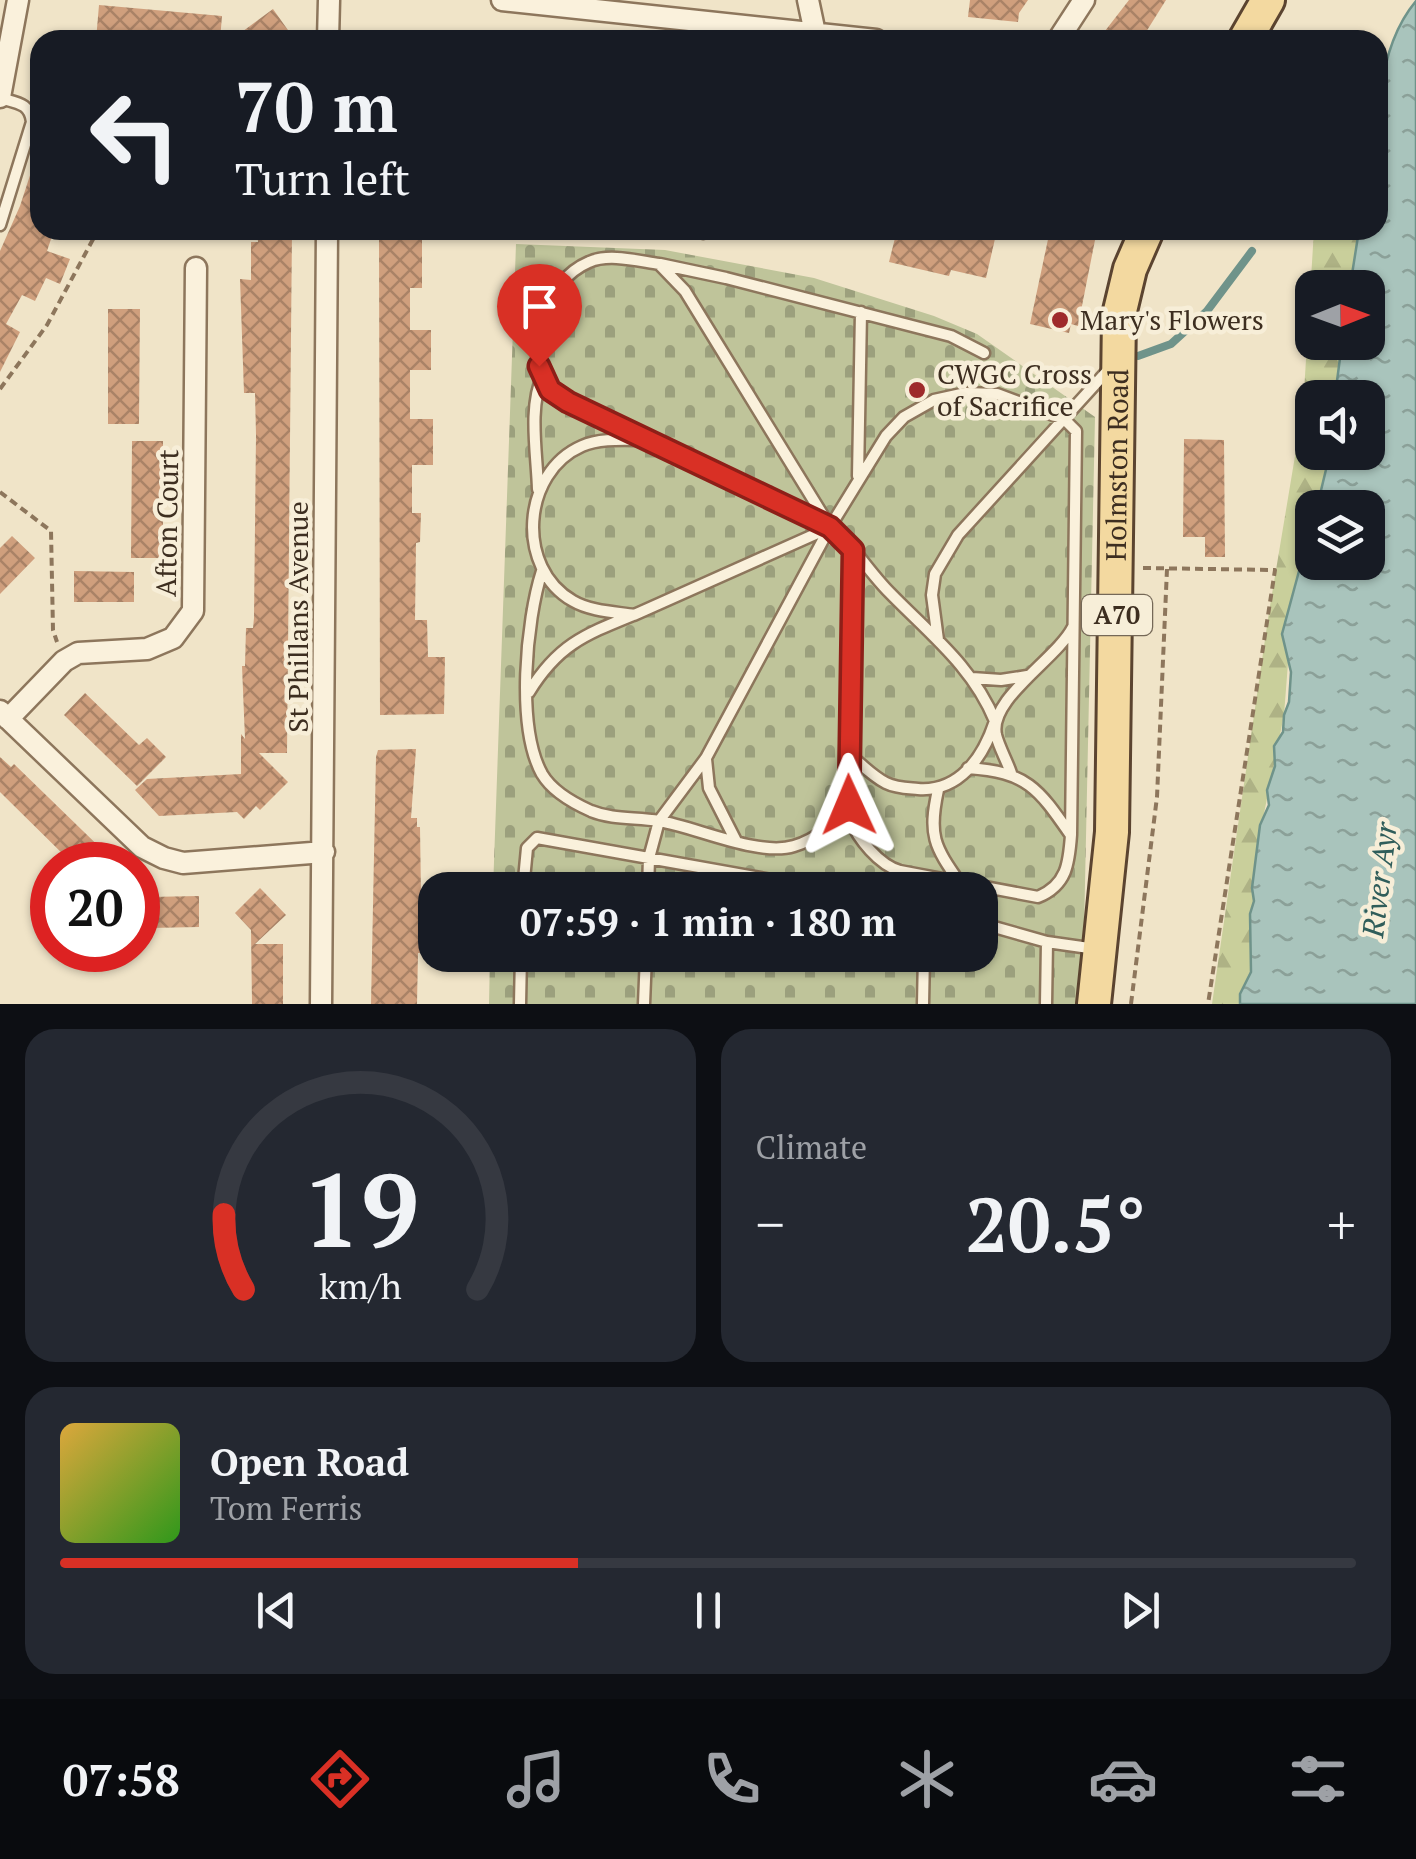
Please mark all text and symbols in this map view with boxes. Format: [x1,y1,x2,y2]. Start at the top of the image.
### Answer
text: 70 m [235,59,398,152]
icon: left [70,70,200,200]
text: Turn left [235,148,410,208]
pin [497,264,582,367]
north arrow [1295,270,1385,360]
map controls [1295,270,1385,580]
icon: arrive [512,279,567,334]
place label: Mary's Flowers [1080,301,1264,338]
marker: Mary's Flowers [1049,309,1071,331]
place label: CWGC Cross of Sacrifice [937,355,1092,424]
street label: Holmston Road [1097,369,1136,561]
marker: CWGC Cross of Sacrifice [906,379,928,401]
button: sound [1295,380,1385,470]
street label: Afton Court [147,448,186,597]
button: layers [1295,490,1385,580]
street label: St Phillans Avenue [279,501,316,733]
road number: A70 [1082,595,1152,635]
position arrow [797,753,901,857]
water label: River Ayr [1352,819,1406,941]
speed limit sign: 20 [30,842,160,972]
text: 07:59 · 1 min · 180 m [520,897,896,947]
text: Climate [756,1126,867,1168]
text: 19 [301,1139,419,1277]
text: 20.5° [966,1174,1146,1273]
text: − [756,1187,785,1260]
text: + [1327,1187,1356,1260]
text: km/h [319,1262,402,1309]
text: Open Road [210,1437,409,1487]
text: Tom Ferris [210,1487,362,1529]
icon: previous [249,1583,304,1638]
icon: pause [681,1583,736,1638]
icon: next [1113,1583,1168,1638]
icon: directions [305,1744,375,1814]
icon: music [501,1744,571,1814]
icon: phone [697,1744,767,1814]
icon: climate [892,1744,962,1814]
icon: car [1088,1744,1158,1814]
icon: filters [1283,1744,1353,1814]
text: 07:58 [63,1749,180,1809]

